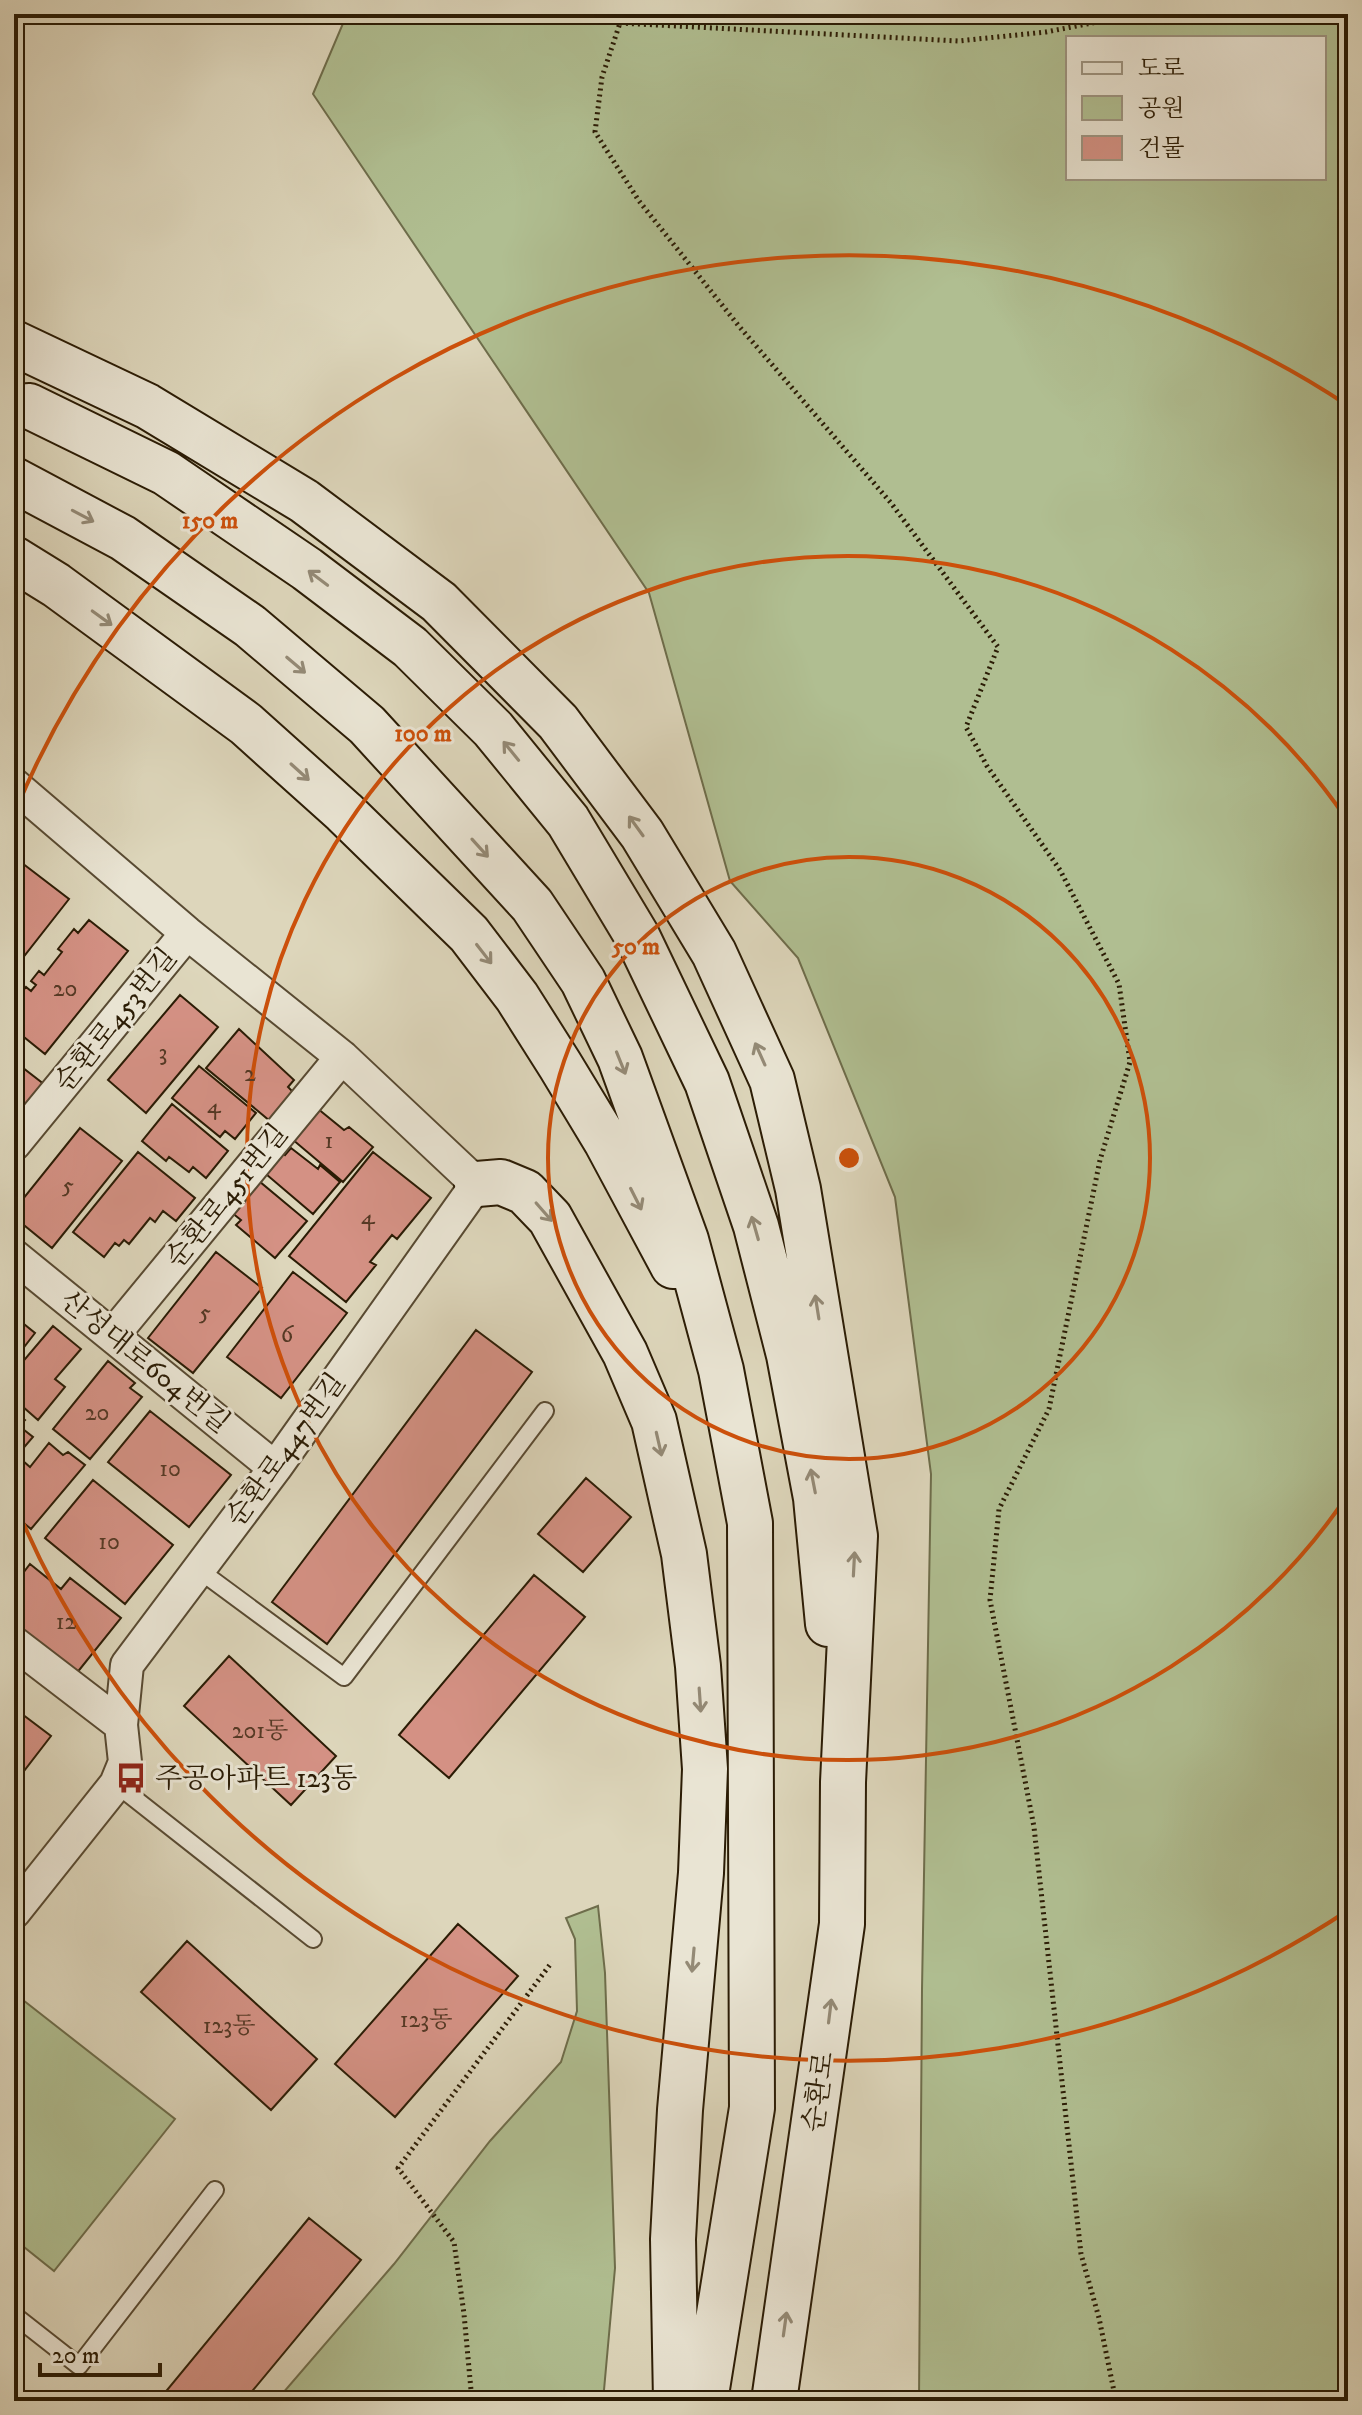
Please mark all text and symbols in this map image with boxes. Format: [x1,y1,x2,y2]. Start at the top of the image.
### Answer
legend [1066,36,1326,180]
text: 도로 [1138,54,1184,84]
text: 공원 [1138,94,1184,124]
text: 건물 [1138,134,1184,164]
text: 150 m [182,506,238,536]
one-way arrow [70,509,94,525]
one-way arrow [308,569,330,586]
one-way arrow [91,609,112,626]
one-way arrow [285,656,306,674]
text: 100 m [394,719,452,749]
one-way arrow [502,741,520,762]
one-way arrow [289,762,309,780]
one-way arrow [628,816,644,838]
one-way arrow [470,837,488,857]
text: 50 m [611,932,660,962]
street label: 순환로453번길 [48,941,184,1099]
one-way arrow [476,943,493,964]
house number: 20 [53,974,77,1004]
house number: 3 [159,1039,167,1067]
one-way arrow [752,1043,767,1067]
one-way arrow [615,1050,630,1075]
house number: 2 [244,1059,256,1089]
house number: 4 [207,1091,222,1121]
street label: 순환로451번길 [158,1117,296,1275]
house number: 1 [325,1126,333,1156]
centre of rings [835,1144,863,1172]
house number: 5 [62,1171,74,1201]
one-way arrow [629,1186,644,1210]
house number: 4 [361,1202,376,1232]
one-way arrow [535,1202,553,1222]
one-way arrow [747,1215,762,1241]
street label: 산성대로604번길 [53,1283,237,1441]
one-way arrow [809,1295,824,1320]
house number: 5 [199,1298,211,1328]
house number: 6 [281,1320,295,1350]
street label: 순환로447번길 [219,1366,353,1534]
house number: 20 [85,1398,109,1428]
one-way arrow [652,1431,667,1456]
house number: 10 [159,1454,181,1484]
one-way arrow [805,1469,820,1494]
house number: 10 [98,1527,120,1557]
one-way arrow [846,1551,861,1578]
house number: 12 [56,1607,77,1637]
one-way arrow [693,1686,708,1713]
house number: 201동 [232,1716,288,1746]
bus stop icon: 주공아파트 123동 [114,1761,148,1795]
place label: 주공아파트 123동 [155,1761,358,1796]
one-way arrow [686,1946,701,1972]
one-way arrow [823,1999,838,2024]
house number: 123동 [400,2005,452,2035]
house number: 123동 [203,2011,255,2041]
street label: 순환로 [796,2049,842,2135]
one-way arrow [778,2312,793,2337]
scale bar [40,2327,160,2377]
text: 20 m [52,2341,100,2371]

